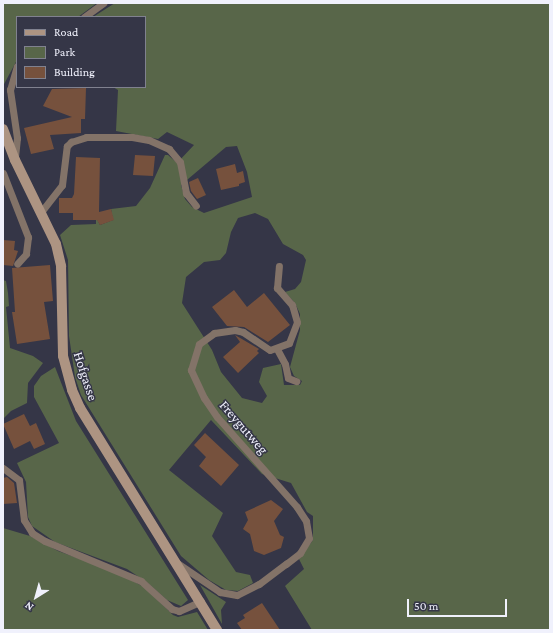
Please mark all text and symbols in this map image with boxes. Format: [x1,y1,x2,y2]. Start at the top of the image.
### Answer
legend [16,16,146,88]
text: Road [54,25,78,39]
text: Park [54,45,75,59]
text: Building [54,65,95,79]
street label: Hofgasse [70,349,102,403]
street label: Freygutweg [216,397,272,457]
north arrow [16,577,56,617]
scale bar [409,591,509,617]
text: 50 m [414,599,438,613]
text: N [22,600,35,614]

